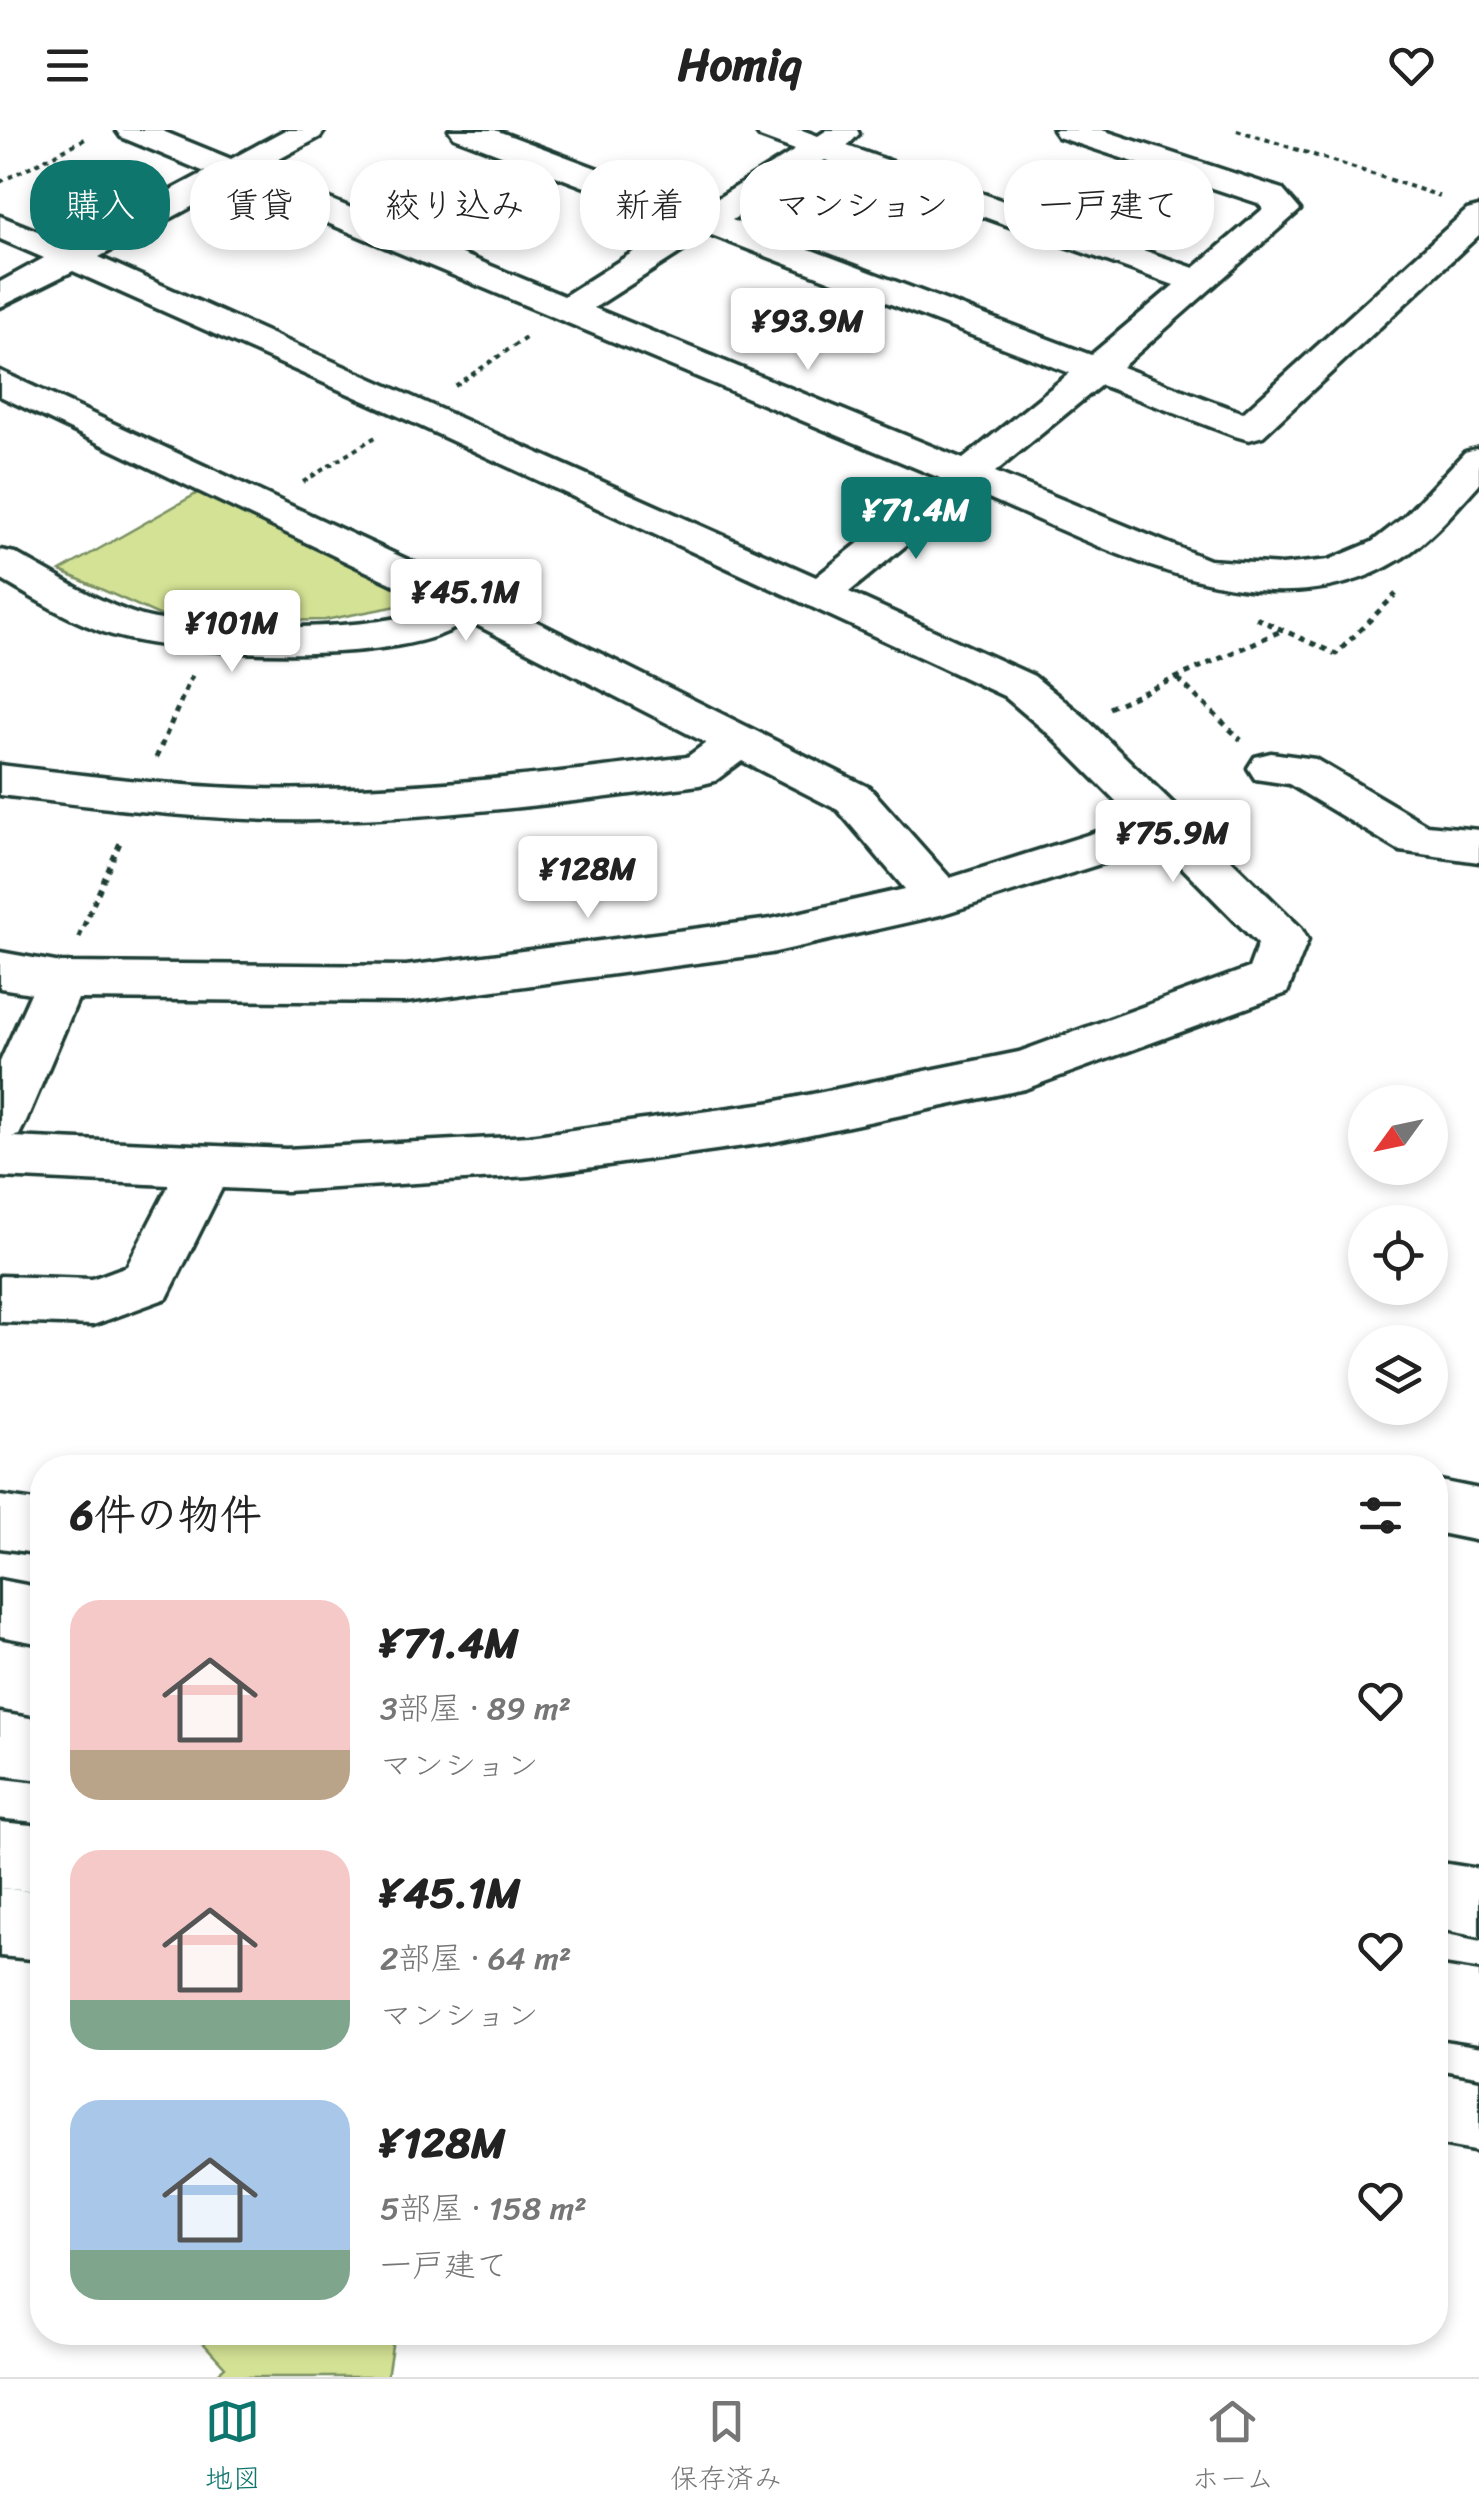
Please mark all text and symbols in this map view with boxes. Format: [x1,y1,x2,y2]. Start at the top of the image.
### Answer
text: Homiq [678,25,801,105]
icon: menu [40,38,95,93]
icon: heart [1384,38,1439,93]
chip: 購入 [30,160,170,250]
chip: 賃貸 [190,160,330,250]
chip: 絞り込み [350,160,560,250]
chip: 新着 [580,160,720,250]
chip: マンション [740,160,984,250]
chip: 一戸建て [1004,160,1214,250]
pin: ¥93.9M [727,288,889,373]
text: ¥93.9M [753,292,863,349]
pin: ¥71.4M [835,477,997,562]
text: ¥71.4M [863,481,969,538]
pin: ¥45.1M [385,559,547,644]
text: ¥45.1M [413,563,519,620]
pin: ¥101M [162,590,302,675]
text: ¥101M [186,594,278,651]
pin: ¥75.9M [1092,800,1254,885]
text: ¥75.9M [1117,804,1229,861]
pin: ¥128M [518,836,658,921]
text: ¥128M [540,840,636,897]
north arrow [1348,1085,1448,1185]
map controls [1348,1085,1448,1425]
button: locate [1348,1205,1448,1305]
button: layers [1348,1325,1448,1425]
text: 6件の物件 [70,1478,262,1552]
icon: filters [1353,1488,1408,1543]
text: ¥71.4M [380,1606,519,1680]
icon: home [150,1640,270,1760]
icon: heart [1353,1673,1408,1728]
text: 3部屋 · 89 m² [380,1680,571,1737]
text: マンション [380,1737,539,1794]
text: ¥45.1M [380,1856,520,1930]
icon: home [150,1890,270,2010]
icon: heart [1353,1923,1408,1978]
text: 2部屋 · 64 m² [380,1930,571,1987]
text: マンション [380,1987,539,2044]
text: ¥128M [380,2106,505,2180]
icon: home [150,2140,270,2260]
icon: heart [1353,2173,1408,2228]
text: 5部屋 · 158 m² [380,2180,587,2237]
text: 一戸建て [380,2237,508,2294]
tab: 地図 [205,2394,261,2503]
tab: 保存済み [670,2394,782,2503]
tab: ホーム [1191,2394,1274,2503]

